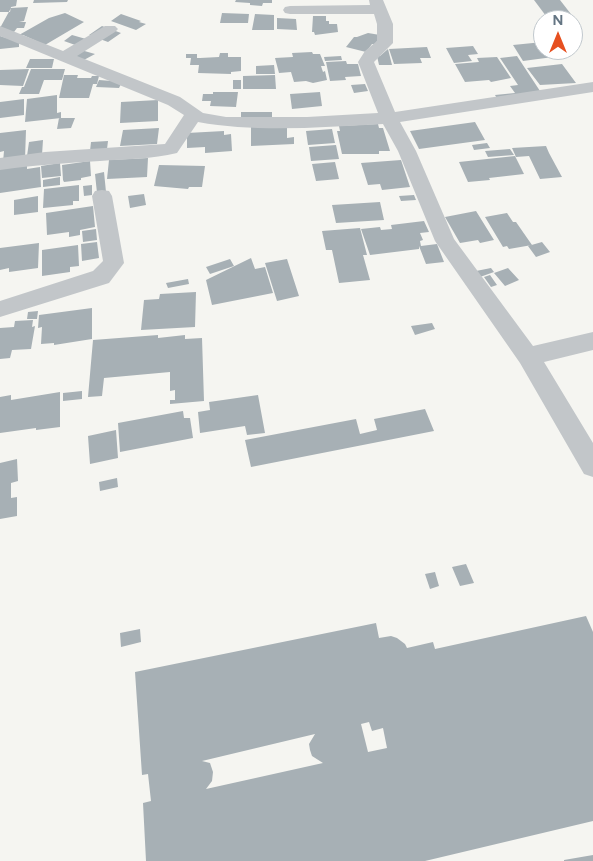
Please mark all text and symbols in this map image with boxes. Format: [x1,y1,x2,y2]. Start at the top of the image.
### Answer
north arrow [533,10,583,60]
text: N [553,12,563,29]

